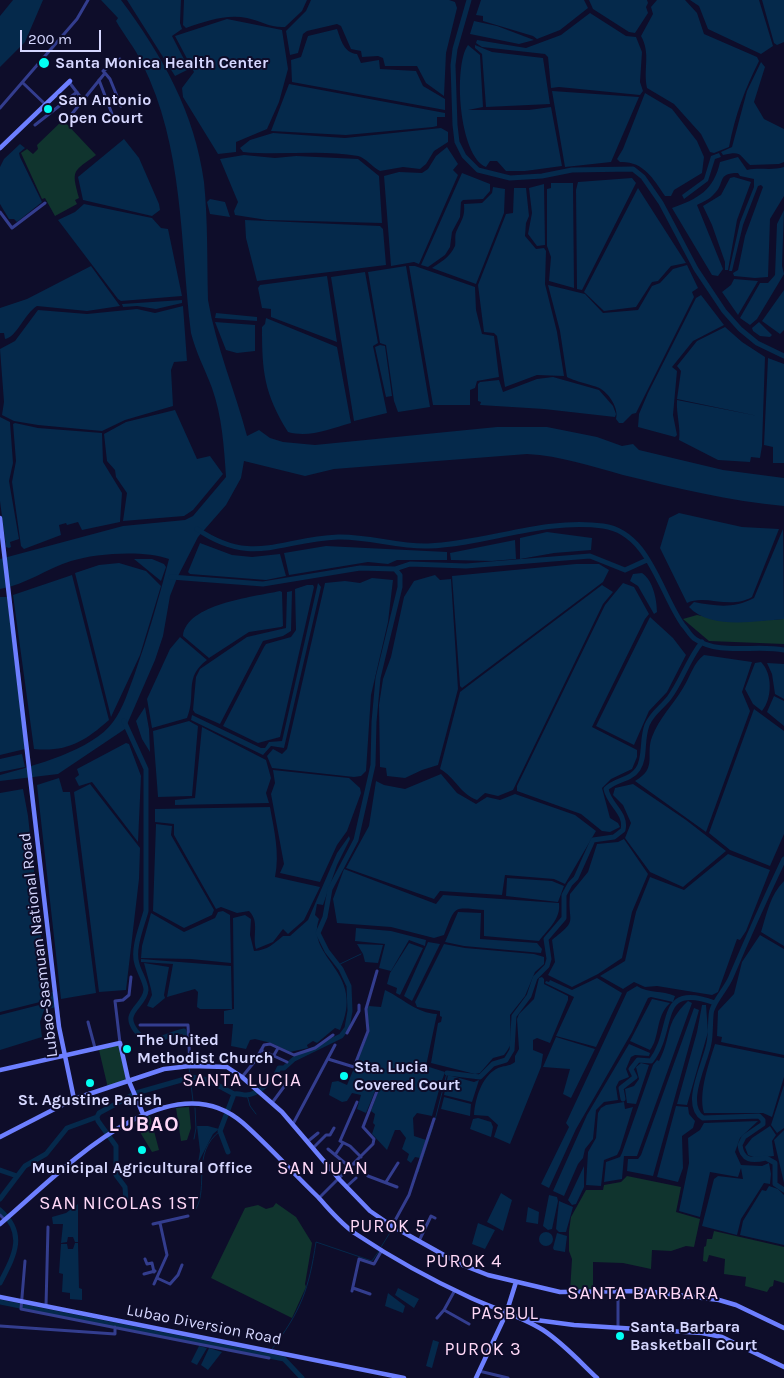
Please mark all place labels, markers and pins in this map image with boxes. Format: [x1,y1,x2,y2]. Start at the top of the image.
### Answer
place label: Santa Monica Health Center [55,53,268,73]
marker: Santa Monica Health Center [37,56,51,70]
place label: San Antonio Open Court [58,90,151,128]
marker: San Antonio Open Court [42,103,54,115]
place label: The United Methodist Church [137,1030,274,1068]
marker: The United Methodist Church [121,1043,133,1055]
place label: Sta. Lucia Covered Court [354,1057,460,1095]
marker: Sta. Lucia Covered Court [338,1070,350,1082]
marker: St. Agustine Parish [84,1077,96,1089]
place label: St. Agustine Parish [18,1090,162,1110]
marker: Municipal Agricultural Office [136,1144,148,1156]
place label: Municipal Agricultural Office [31,1158,253,1178]
place label: Santa Barbara Basketball Court [630,1317,757,1355]
marker: Santa Barbara Basketball Court [614,1330,626,1342]

